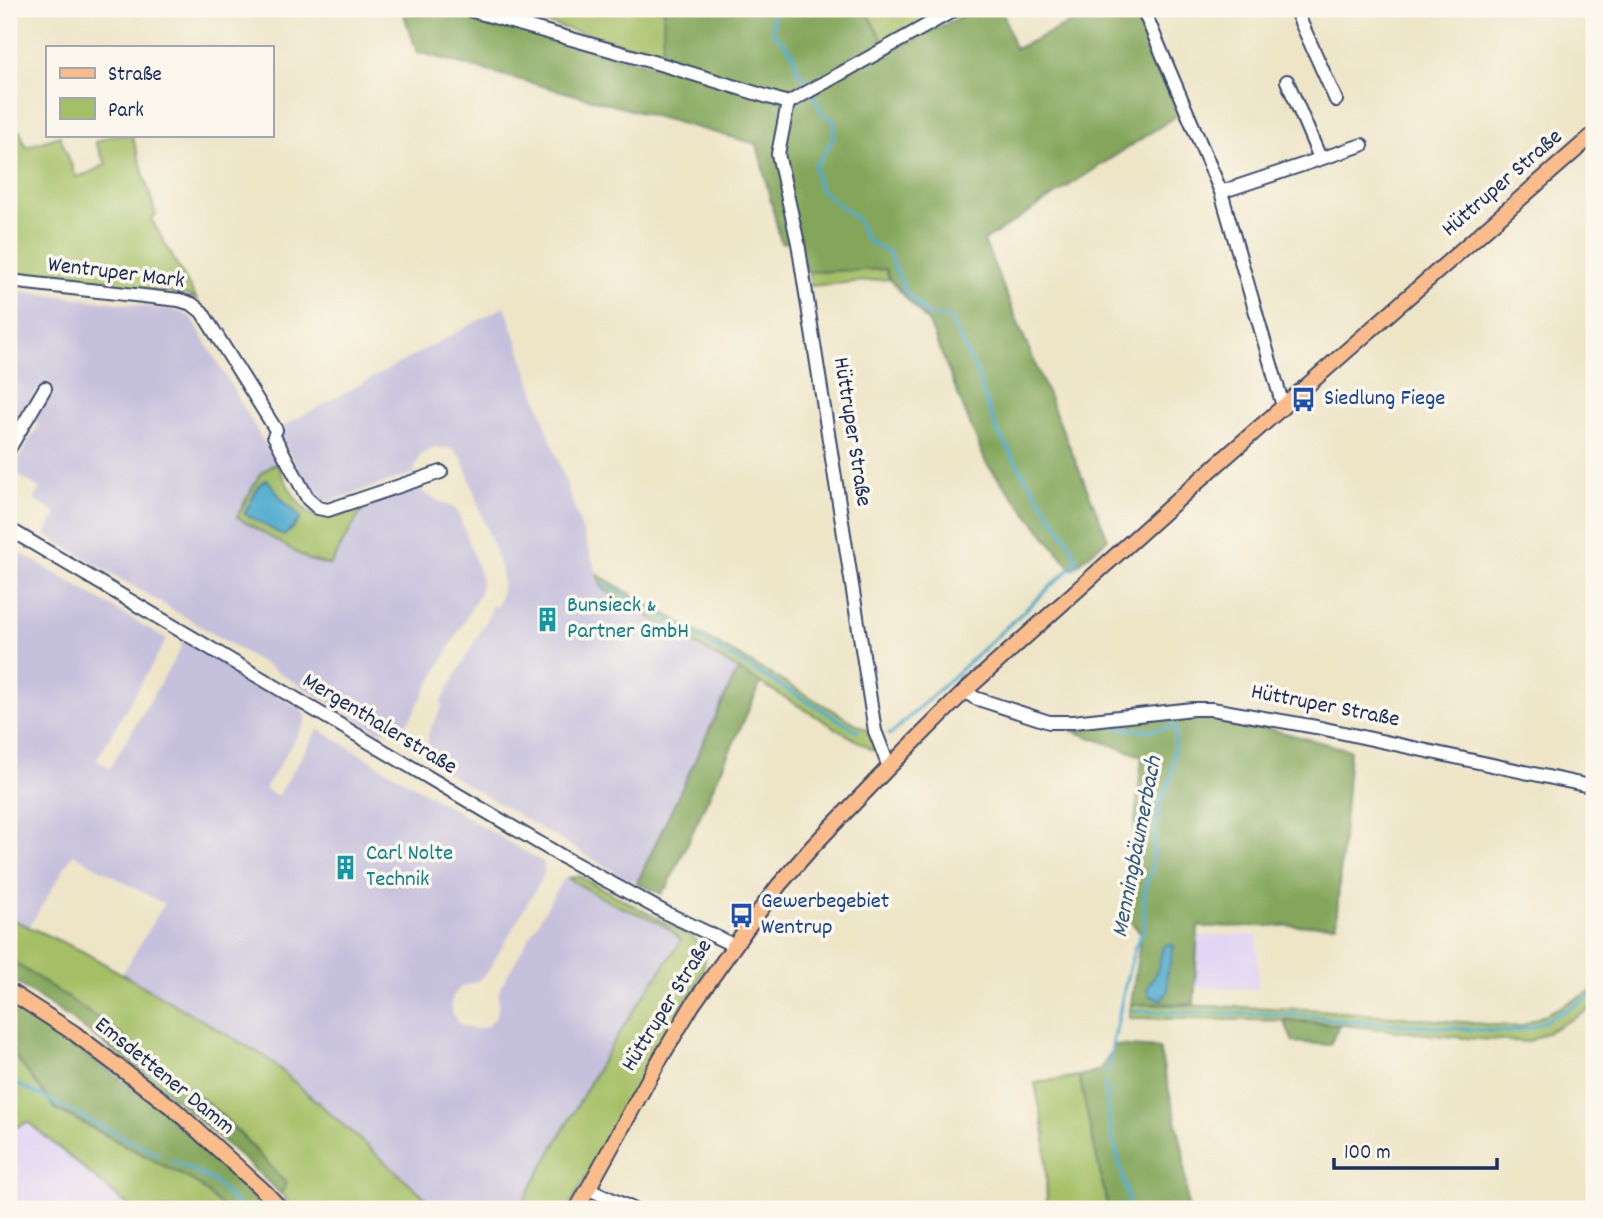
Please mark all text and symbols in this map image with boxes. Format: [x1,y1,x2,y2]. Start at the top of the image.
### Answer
legend [46,46,273,136]
text: Straße [108,61,162,91]
text: Park [108,97,144,127]
street label: Hüttruper Straße [1435,122,1571,246]
street label: Wentruper Mark [46,249,186,299]
street label: Hüttruper Straße [823,355,879,509]
place label: Siedlung Fiege [1324,383,1445,416]
bus stop icon: Siedlung Fiege [1290,385,1318,413]
place label: Bunsieck & Partner GmbH [567,590,689,649]
building icon: Bunsieck & Partner GmbH [533,605,561,633]
street label: Mergenthalerstraße [295,666,463,784]
street label: Hüttruper Straße [1248,676,1402,738]
water label: Menningbäumerbach [1104,753,1172,940]
place label: Carl Nolte Technik [366,838,453,897]
building icon: Carl Nolte Technik [332,853,360,881]
place label: Gewerbegebiet Wentrup [761,886,889,945]
bus stop icon: Gewerbegebiet Wentrup [727,901,755,929]
street label: Hüttruper Straße [614,933,722,1079]
street label: Emsdettener Damm [86,1010,242,1144]
scale bar [1334,1127,1496,1171]
text: 100 m [1344,1139,1391,1169]

